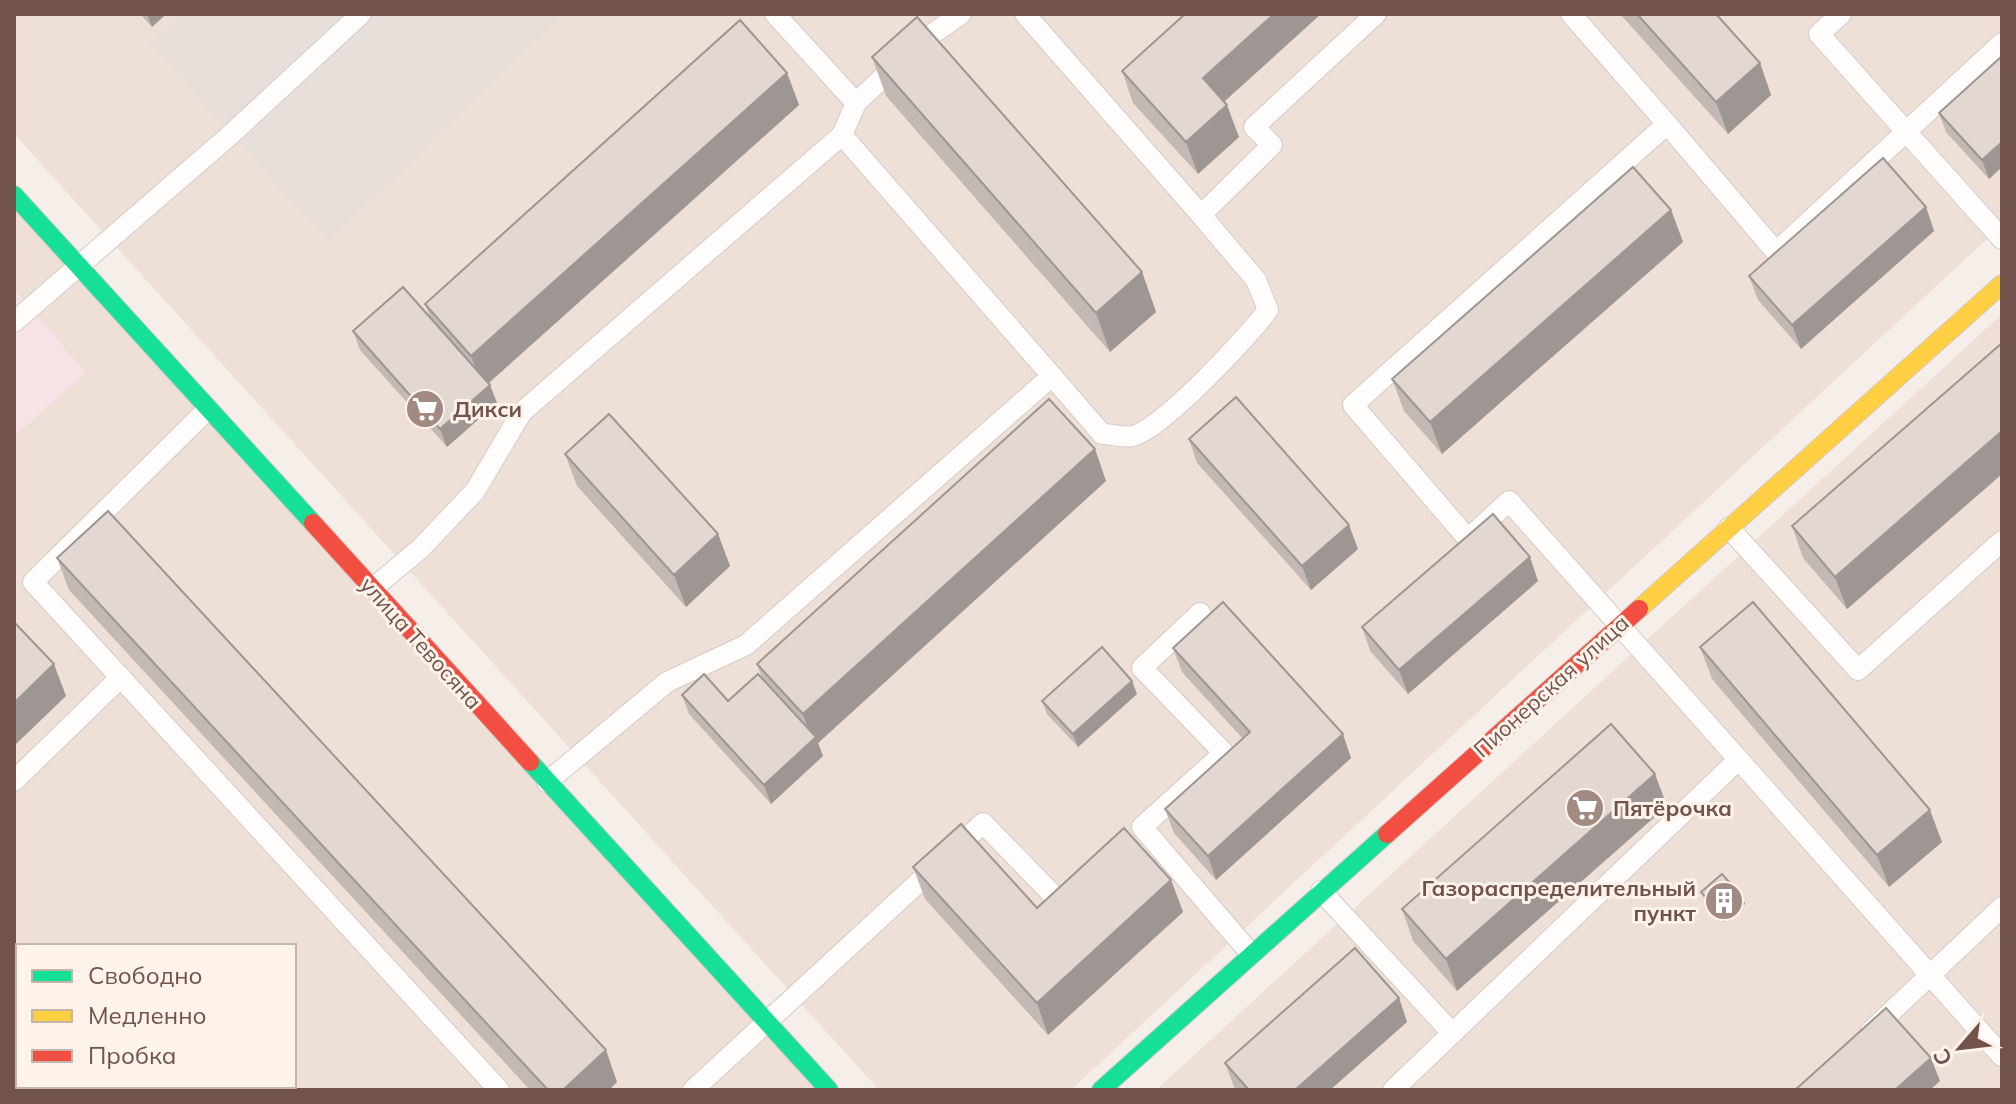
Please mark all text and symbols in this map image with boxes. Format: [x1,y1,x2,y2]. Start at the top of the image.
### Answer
supermarket icon: Дикси [404,388,446,430]
place label: Дикси [453,395,522,423]
street label: улица Тевосяна [354,571,488,715]
street label: Пионерская улица [1467,609,1635,763]
supermarket icon: Пятёрочка [1564,787,1606,829]
place label: Пятёрочка [1613,794,1732,822]
place label: Газораспределительный пункт [1422,874,1696,927]
building icon: Газораспределительный пункт [1703,880,1745,922]
legend [16,944,296,1088]
text: Свободно [88,960,203,990]
text: Медленно [88,1000,207,1030]
north arrow [1920,1008,2000,1088]
text: Пробка [88,1040,176,1070]
text: С [1926,1044,1958,1071]

